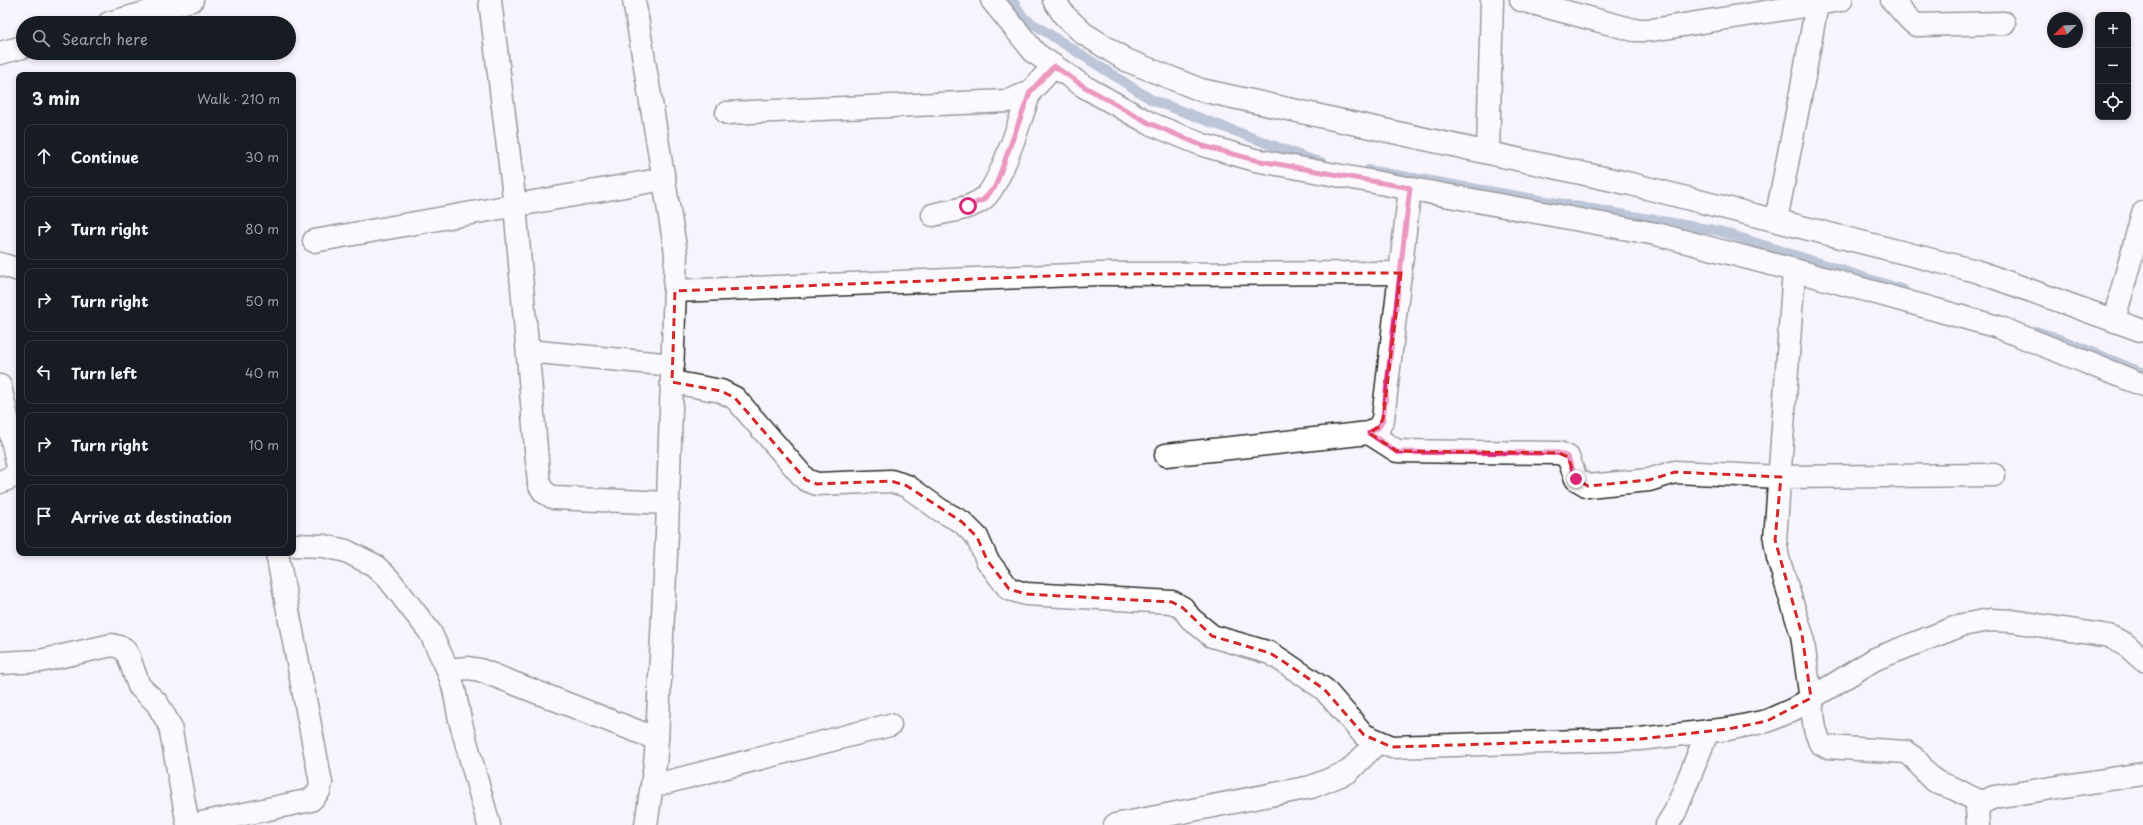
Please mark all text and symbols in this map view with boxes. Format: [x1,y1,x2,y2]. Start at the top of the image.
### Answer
north arrow [2047,12,2083,48]
map controls [2095,12,2131,120]
button: + [2095,12,2131,48]
search box [16,16,296,60]
icon: search [30,27,52,49]
text: Search here [62,27,148,50]
button: − [2095,48,2131,84]
button: locate [2095,84,2131,120]
text: 3 min [32,85,80,111]
text: Walk · 210 m [197,89,280,108]
icon: ahead [33,145,55,167]
text: Continue [71,145,139,168]
text: 30 m [245,147,279,166]
route start [959,197,977,215]
icon: right [33,217,55,239]
text: Turn right [71,217,148,240]
text: 80 m [245,219,279,238]
icon: right [33,289,55,311]
text: Turn right [71,289,148,312]
text: 50 m [245,291,279,310]
icon: left [33,361,55,383]
text: Turn left [71,361,137,384]
text: 40 m [245,363,279,382]
icon: right [33,433,55,455]
text: Turn right [71,433,148,456]
text: 10 m [249,435,279,454]
route end [1567,470,1585,488]
icon: arrive [33,505,55,527]
text: Arrive at destination [71,505,232,528]

